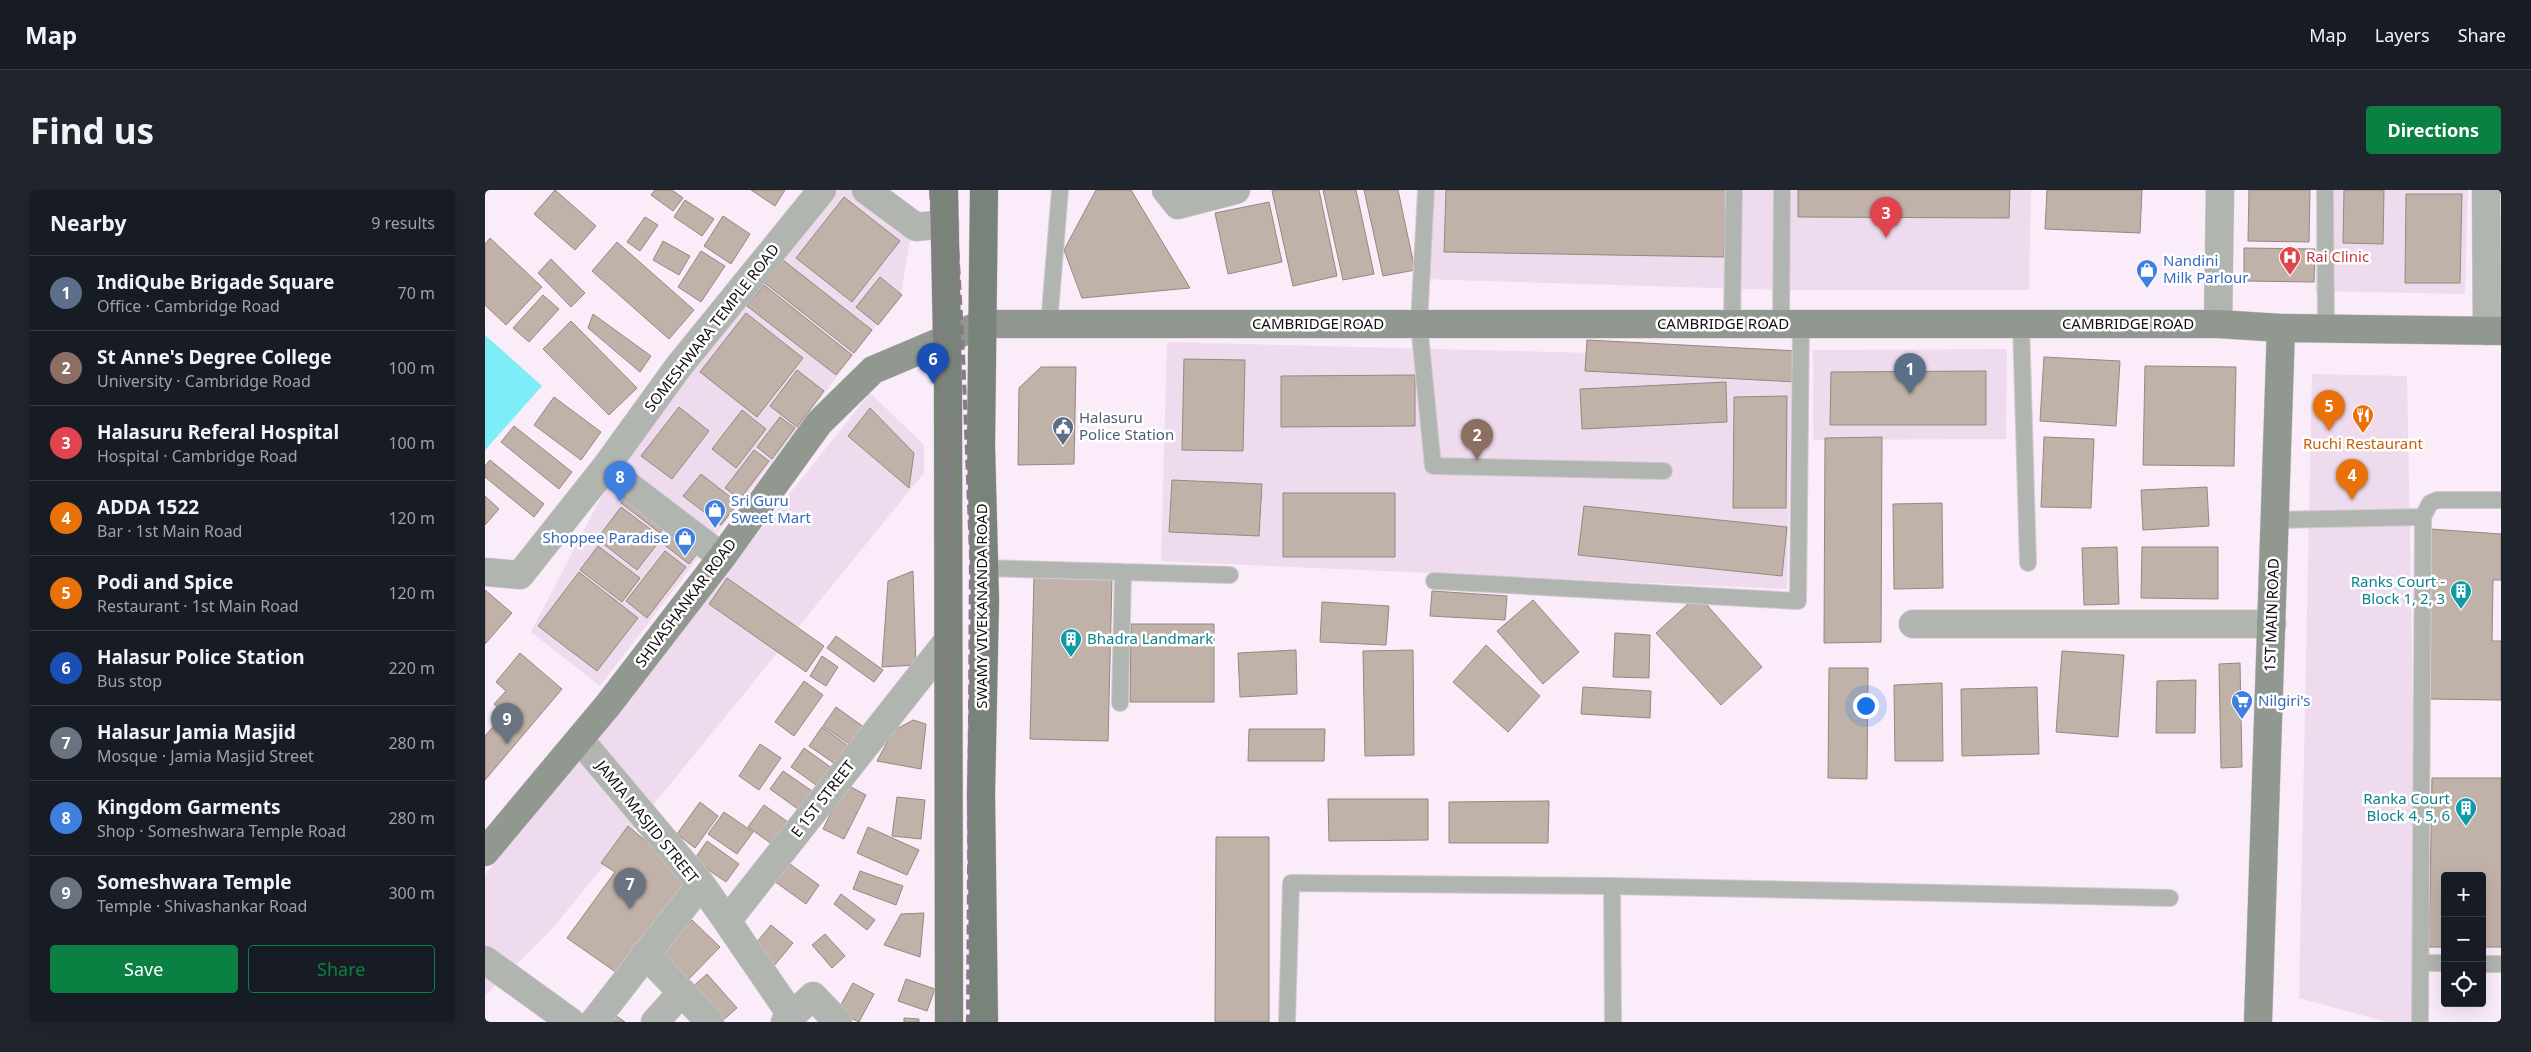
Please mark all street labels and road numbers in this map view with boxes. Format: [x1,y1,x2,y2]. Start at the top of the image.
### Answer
street label: SOMESHWARA TEMPLE ROAD [639,239,783,415]
street label: CAMBRIDGE ROAD [1252,313,1384,333]
street label: CAMBRIDGE ROAD [1657,313,1789,333]
street label: CAMBRIDGE ROAD [2062,313,2194,333]
street label: SWAMY VIVEKANANDA ROAD [971,503,991,709]
street label: SHIVASHANKAR ROAD [630,534,740,671]
street label: 1ST MAIN ROAD [2259,558,2283,672]
street label: JAMIA MASJID STREET [591,754,704,887]
street label: E 1ST STREET [786,755,859,841]

